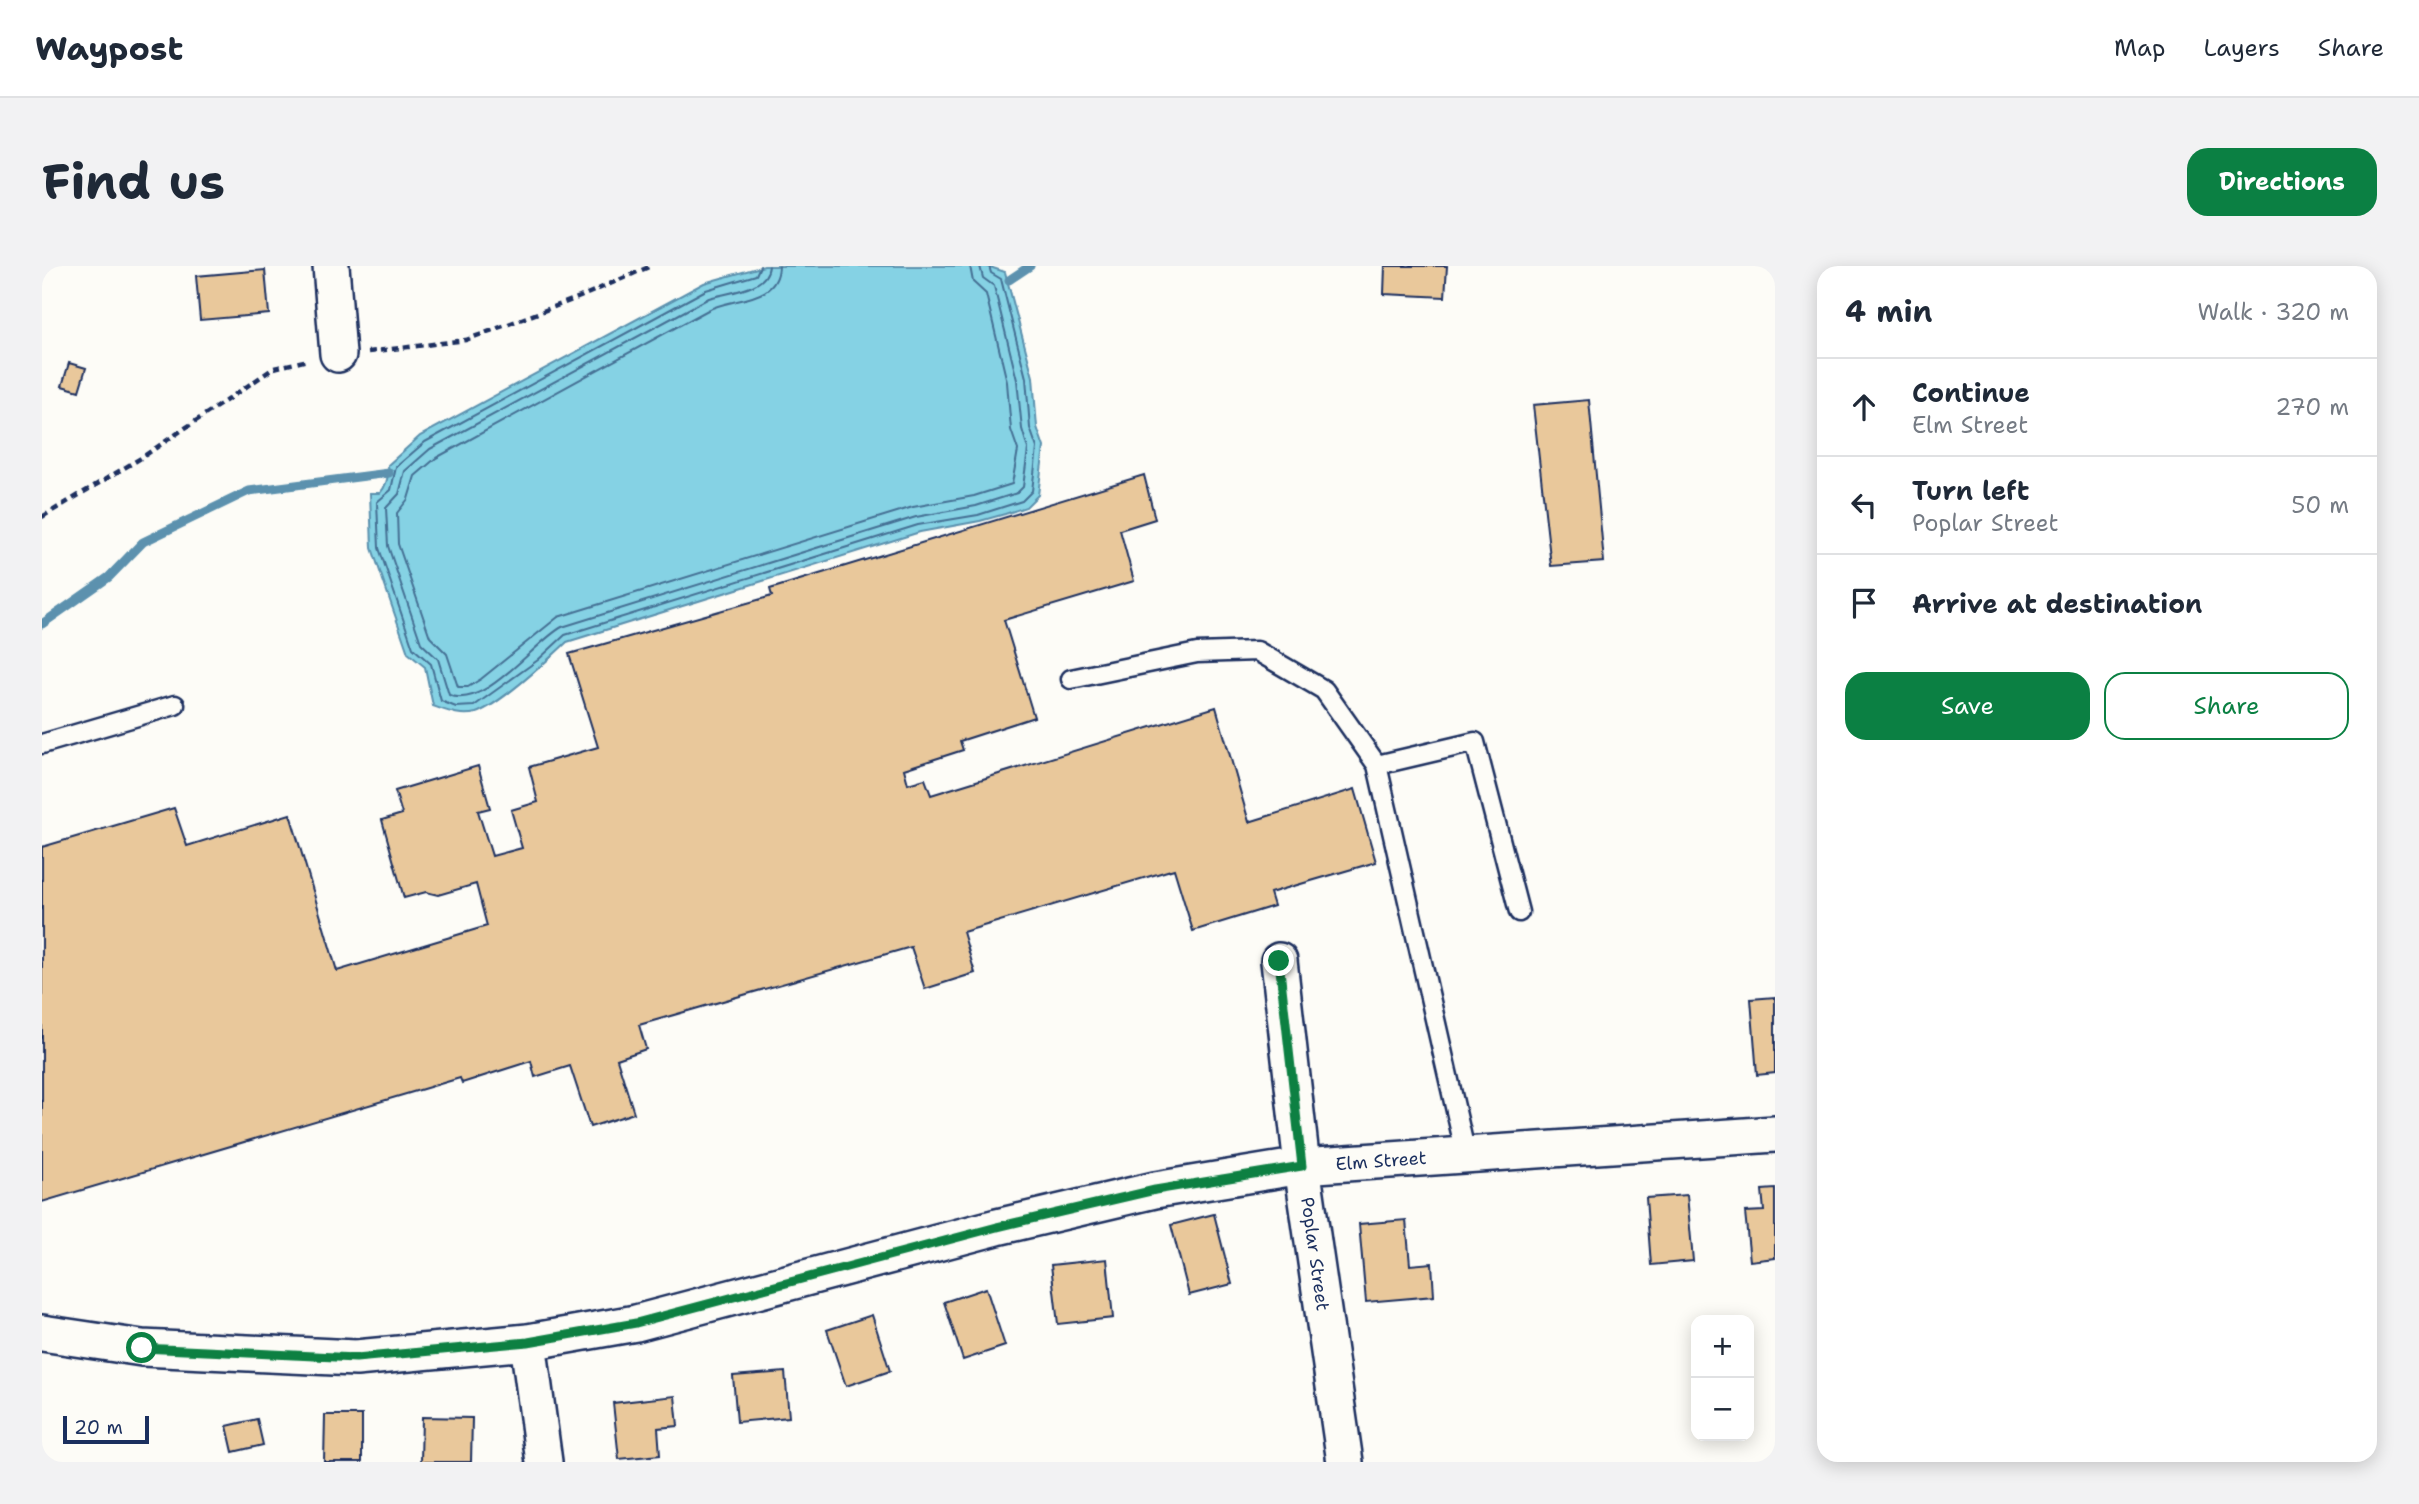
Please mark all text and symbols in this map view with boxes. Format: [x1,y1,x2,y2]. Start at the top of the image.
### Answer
text: Waypost [35,26,183,71]
text: Map [2114,32,2165,64]
text: Layers [2203,32,2280,64]
text: Share [2318,32,2384,64]
button: Directions [2187,148,2377,216]
text: Find us [42,149,225,215]
text: 4 min [1845,291,1932,332]
text: Walk · 320 m [2198,297,2349,327]
text: Continue [1912,375,2030,410]
icon: ahead [1845,388,1883,426]
text: 270 m [2275,392,2349,422]
text: Elm Street [1912,410,2028,440]
text: Turn left [1912,473,2029,508]
icon: left [1845,486,1883,524]
text: 50 m [2291,490,2349,520]
text: Poplar Street [1912,508,2059,538]
icon: arrive [1845,584,1883,622]
text: Arrive at destination [1912,586,2202,621]
button: Save [1845,672,2090,740]
button: Share [2104,672,2349,740]
route end [1263,945,1294,976]
street label: Elm Street [1335,1146,1427,1176]
street label: Poplar Street [1295,1196,1335,1313]
map controls [1691,1315,1754,1441]
button: + [1691,1315,1754,1378]
route start [126,1332,157,1363]
button: − [1691,1378,1754,1441]
scale bar [63,1413,149,1445]
text: 20 m [74,1415,123,1440]

